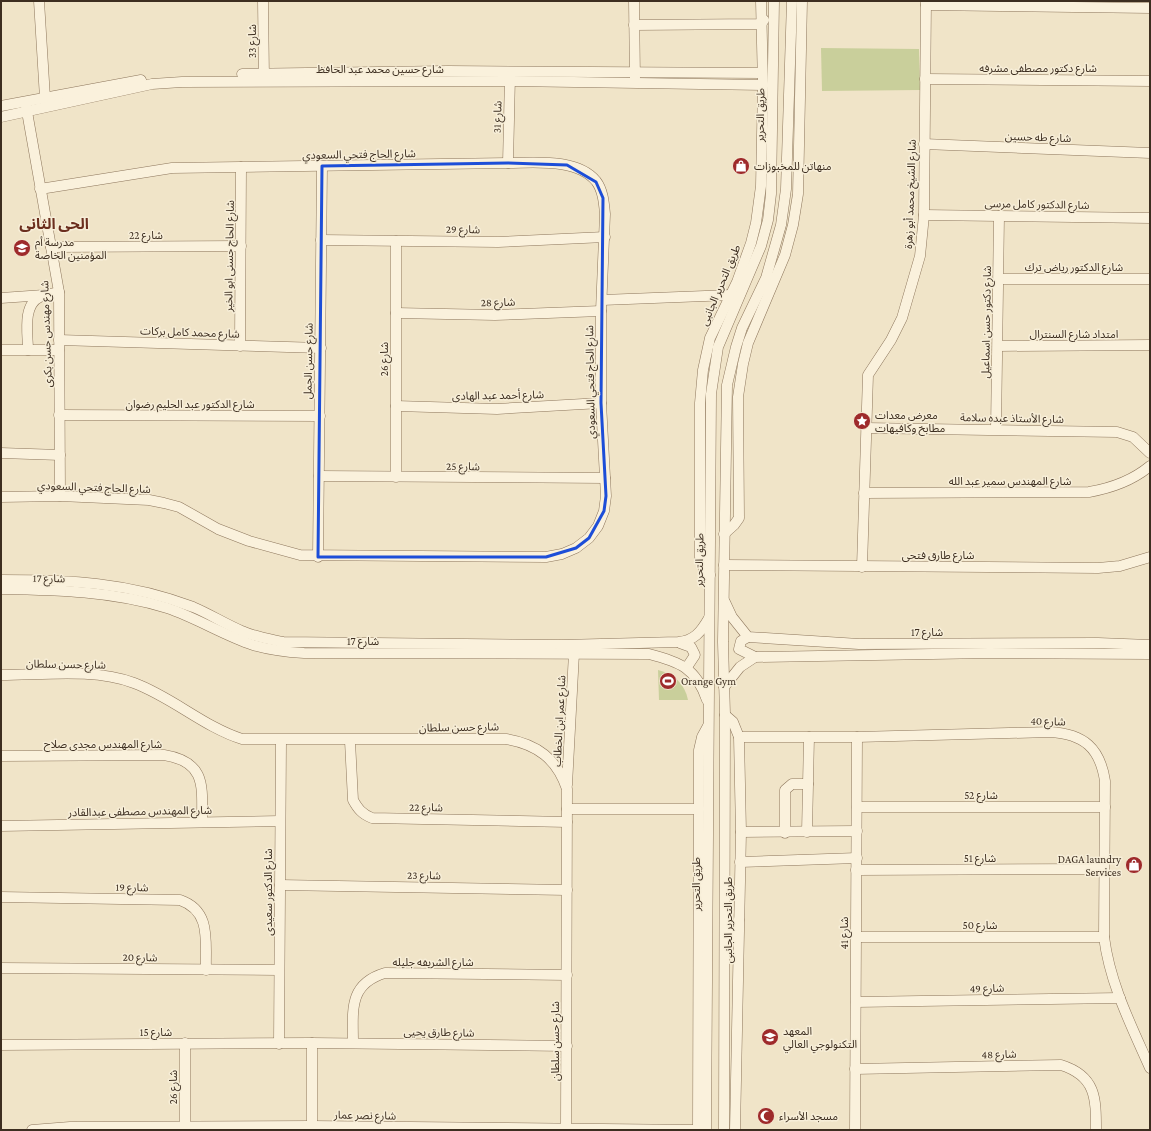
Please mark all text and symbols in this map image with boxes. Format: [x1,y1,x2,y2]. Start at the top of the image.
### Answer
street label: شارع 33 [246,24,260,58]
street label: شارع دكتور مصطفى مشرفه [979,62,1097,76]
street label: شارع حسين محمد عبد الحافظ [316,63,444,77]
street label: طريق التحرير [754,88,768,143]
street label: شارع 31 [490,100,506,133]
street label: شارع طه حسين [1005,130,1072,146]
street label: شارع الشيخ محمد أبو زهرة [902,139,920,249]
street label: شارع الحاج فتحي السعودي [302,147,416,165]
shop icon: منهاتن للمخبوزات [731,156,751,176]
place label: منهاتن للمخبوزات [754,160,832,173]
street label: شارع الدكتور كامل مرسى [984,197,1090,213]
street label: شارع الحاج حسنى ابو الخير [222,200,238,313]
district label: الحى الثانى [19,216,89,233]
street label: شارع 29 [446,223,481,237]
street label: شارع 22 [129,229,163,243]
place label: مدرسة أم المؤمنين الخاصة [35,236,107,262]
school or university icon: مدرسة أم المؤمنين الخاصة [12,238,32,258]
street label: طريق التحرير الجانبى [698,243,743,328]
street label: شارع الدكتور رياض ترك [1025,261,1124,275]
street label: شارع دكتور حسن اسماعيل [979,265,995,379]
street label: شارع مهندس حسن بكرى [38,280,56,388]
street label: شارع 28 [481,296,516,310]
street label: شارع حسن الجمل [301,322,317,399]
street label: شارع محمد كامل بركات [140,324,240,342]
street label: شارع الحاج فتحي السعودي [583,325,601,439]
street label: امتداد شارع السنترال [1030,328,1118,342]
street label: شارع 26 [378,341,392,376]
street label: شارع أحمد عبد الهادى [452,388,544,404]
street label: شارع الدكتور عبد الحليم رضوان [125,398,255,413]
place label: معرض معدات مطابخ وكافيهات [875,409,946,436]
place icon: معرض معدات مطابخ وكافيهات [852,411,872,431]
street label: شارع الأستاذ عبده سلامة [960,411,1064,427]
street label: شارع 25 [446,460,480,474]
street label: شارع المهندس سمير عبد الله [949,475,1072,489]
street label: شارع الحاج فتحي السعودي [37,479,151,499]
street label: طريق التحرير [693,533,707,588]
street label: شارع طارق فتحى [902,549,975,563]
street label: شارع 17 [33,572,66,586]
street label: شارع 17 [911,626,943,640]
street label: شارع 17 [347,635,379,649]
street label: شارع حسن سلطان [26,657,106,673]
sports icon: Orange Gym [658,671,678,691]
street label: شارع عمر ابن الخطاب [551,674,569,767]
place label: Orange Gym [681,675,736,688]
street label: شارع 40 [1030,714,1066,730]
street label: شارع حسن سلطان [419,720,499,736]
street label: شارع المهندس مجدى صلاح [44,738,163,752]
street label: شارع 52 [964,789,998,803]
street label: شارع 22 [409,801,443,815]
street label: شارع المهندس مصطفى عبدالقادر [67,804,213,820]
street label: شارع الدكتور سعيدى [262,848,276,936]
street label: شارع 51 [964,852,997,866]
place label: DAGA laundry Services [1058,853,1122,878]
shop icon: DAGA laundry Services [1124,855,1144,875]
street label: طريق التحرير [690,857,703,912]
street label: شارع 23 [407,869,441,883]
street label: طريق التحرير الجانبى [722,877,735,963]
street label: شارع 19 [115,881,149,895]
street label: شارع 41 [838,916,852,949]
street label: شارع 50 [963,919,998,933]
street label: شارع 20 [122,951,158,965]
street label: شارع الشريفه جليله [392,956,474,970]
street label: شارع 49 [970,982,1005,996]
street label: شارع حسن سلطان [549,1001,563,1081]
street label: شارع طارق يحيى [403,1025,475,1041]
place label: المعهد التكنولوجي العالي [783,1025,857,1054]
street label: شارع 15 [140,1026,173,1040]
school or university icon: المعهد التكنولوجي العالي [760,1027,780,1047]
street label: شارع 48 [981,1048,1017,1062]
street label: شارع 26 [167,1069,181,1104]
mosque icon: مسجد الأسراء [756,1106,776,1126]
street label: شارع نصر عمار [333,1108,397,1124]
place label: مسجد الأسراء [779,1110,838,1123]

